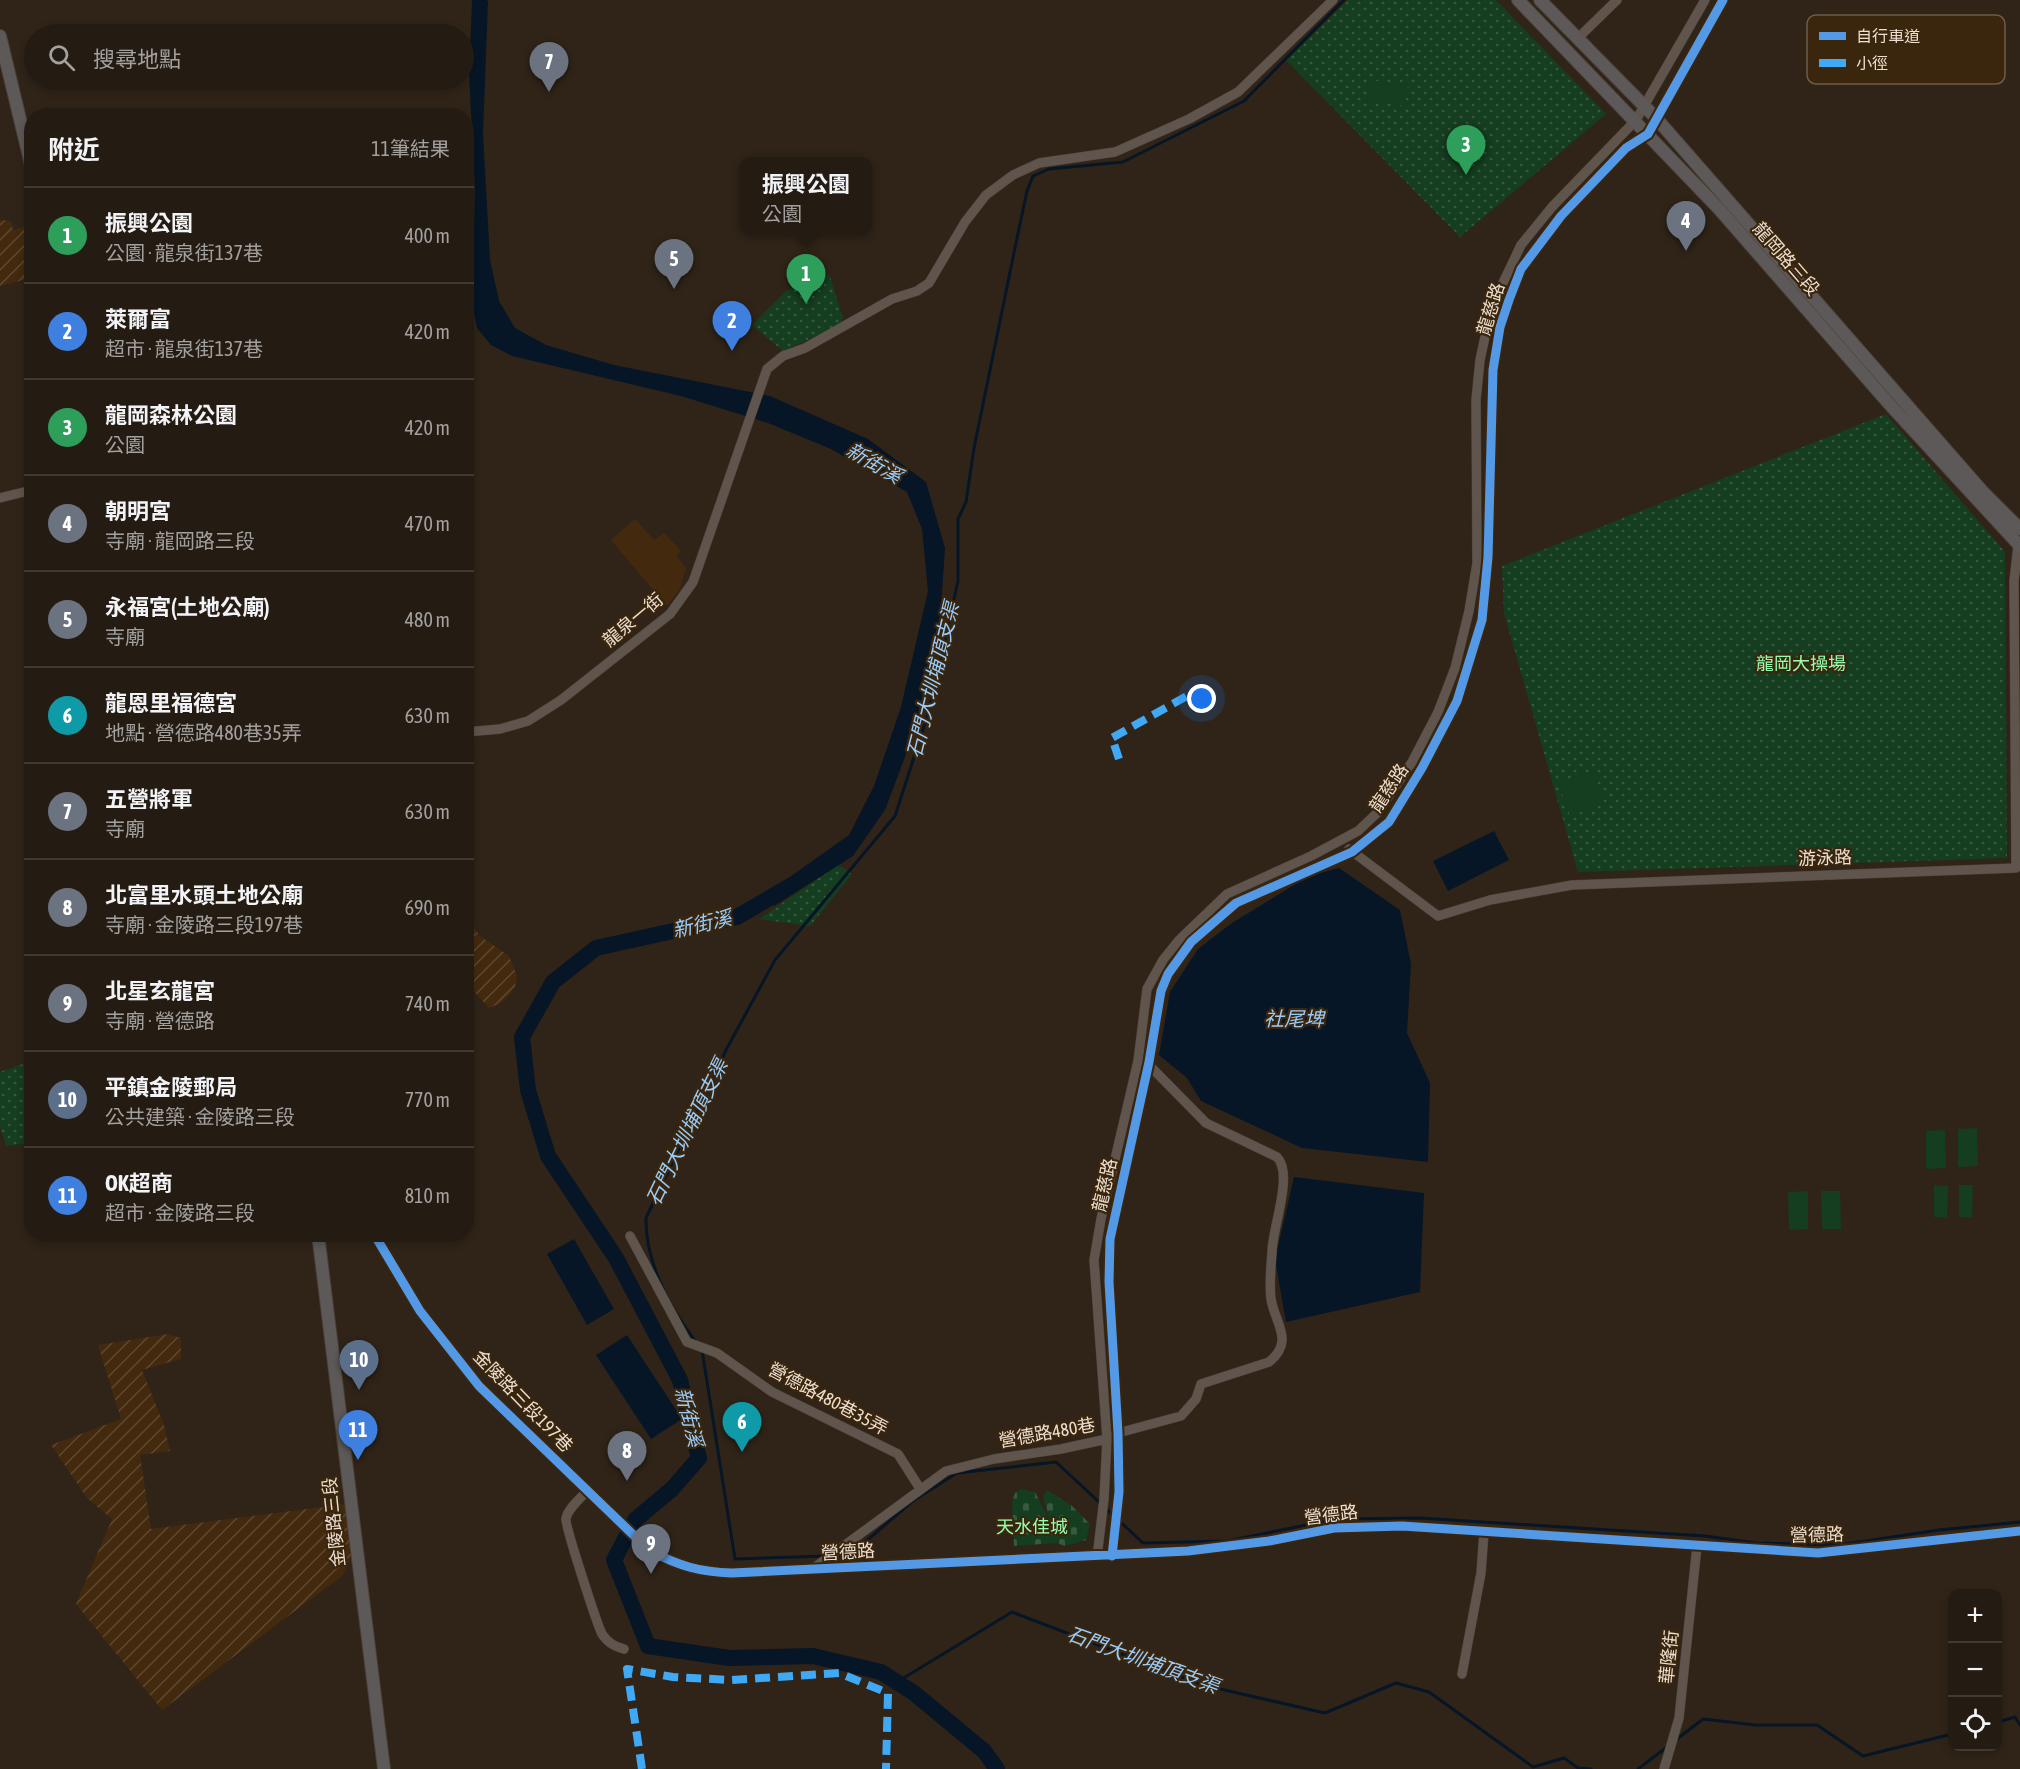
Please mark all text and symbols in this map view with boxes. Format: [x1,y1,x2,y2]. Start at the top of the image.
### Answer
legend [1807,15,2005,84]
search box [24,24,474,90]
text: 自行車道 [1856,27,1920,45]
icon: search [45,41,78,74]
pin: 7 [530,42,568,92]
text: 搜尋地點 [93,46,181,72]
text: 小徑 [1856,54,1888,72]
pin: 3 [1446,126,1486,175]
text: 附近 [48,135,100,165]
text: 11筆結果 [371,137,450,160]
popup [740,157,872,235]
text: 振興公園 [762,171,850,197]
text: 公園 [762,202,802,225]
pin: 4 [1666,202,1706,251]
text: 振興公園 [105,210,193,236]
street label: 龍岡路三段 [1749,218,1824,300]
text: 1 [63,224,72,247]
text: 400 m [405,224,450,247]
pin: 5 [654,240,694,289]
text: 公園 · 龍泉街137巷 [105,241,263,264]
pin: 1 [786,254,826,304]
street label: 龍慈路 [1473,280,1508,338]
pin: 2 [712,302,752,351]
text: 萊爾富 [105,306,171,332]
text: 2 [63,320,72,343]
text: 420 m [405,320,450,343]
text: 超市 · 龍泉街137巷 [105,337,263,360]
text: 龍岡森林公園 [105,402,237,428]
text: 3 [63,416,72,439]
text: 420 m [405,416,450,439]
text: 公園 [105,433,145,456]
water label: 新街溪 [843,438,909,489]
text: 朝明宮 [105,498,171,524]
text: 4 [63,512,72,535]
text: 470 m [405,512,450,535]
text: 寺廟 · 龍岡路三段 [105,529,255,552]
street label: 龍泉一街 [598,588,667,651]
text: 永福宮(土地公廟) [105,594,270,620]
water label: 石門大圳埔頂支渠 [902,597,964,760]
text: 5 [63,608,72,631]
text: 480 m [405,608,450,631]
text: 寺廟 [105,625,145,648]
park label: 龍岡大操場 [1756,653,1846,674]
your location [1187,684,1216,713]
text: 龍恩里福德宮 [105,690,237,716]
text: 6 [63,704,72,727]
text: 630 m [405,704,450,727]
text: 地點 · 營德路480巷35弄 [105,721,302,744]
street label: 龍慈路 [1365,759,1412,816]
text: 五營將軍 [105,786,193,812]
text: 7 [63,800,72,823]
text: 630 m [405,800,450,823]
text: 寺廟 [105,817,145,840]
street label: 游泳路 [1798,846,1852,869]
text: 北富里水頭土地公廟 [105,882,303,908]
text: 8 [63,896,72,919]
text: 690 m [405,896,450,919]
water label: 新街溪 [670,905,737,941]
text: 寺廟 · 金陵路三段197巷 [105,913,303,936]
text: 北星玄龍宮 [105,978,215,1004]
text: 9 [63,992,72,1015]
text: 740 m [405,992,450,1015]
water label: 社尾埤 [1264,1007,1326,1030]
text: 寺廟 · 營德路 [105,1009,215,1032]
water label: 石門大圳埔頂支渠 [641,1052,733,1209]
text: 平鎮金陵郵局 [105,1074,237,1100]
text: 10 [58,1088,77,1111]
text: 770 m [405,1088,450,1111]
text: 公共建築 · 金陵路三段 [105,1105,295,1128]
street label: 龍慈路 [1088,1156,1121,1214]
text: OK超商 [105,1170,173,1196]
text: 11 [58,1184,77,1207]
text: 810 m [405,1184,450,1207]
text: 超市 · 金陵路三段 [105,1201,255,1224]
pin: 10 [340,1340,378,1390]
street label: 金陵路三段197巷 [469,1345,577,1456]
street label: 營德路480巷35弄 [765,1358,892,1439]
water label: 新街溪 [671,1385,709,1452]
pin: 6 [722,1402,762,1452]
pin: 11 [338,1410,378,1460]
street label: 營德路480巷 [997,1414,1097,1451]
pin: 8 [608,1432,646,1481]
street label: 金陵路三段 [318,1476,349,1568]
street label: 營德路 [1303,1501,1359,1528]
park label: 天水佳城 [996,1516,1068,1537]
pin: 9 [632,1524,670,1574]
street label: 營德路 [1790,1524,1844,1545]
street label: 營德路 [820,1540,875,1563]
map controls [1948,1589,2002,1751]
button: + [1948,1589,2002,1643]
water label: 石門大圳埔頂支渠 [1064,1621,1225,1699]
street label: 華隆街 [1655,1629,1682,1685]
button: − [1948,1643,2002,1697]
button: locate [1948,1697,2002,1751]

